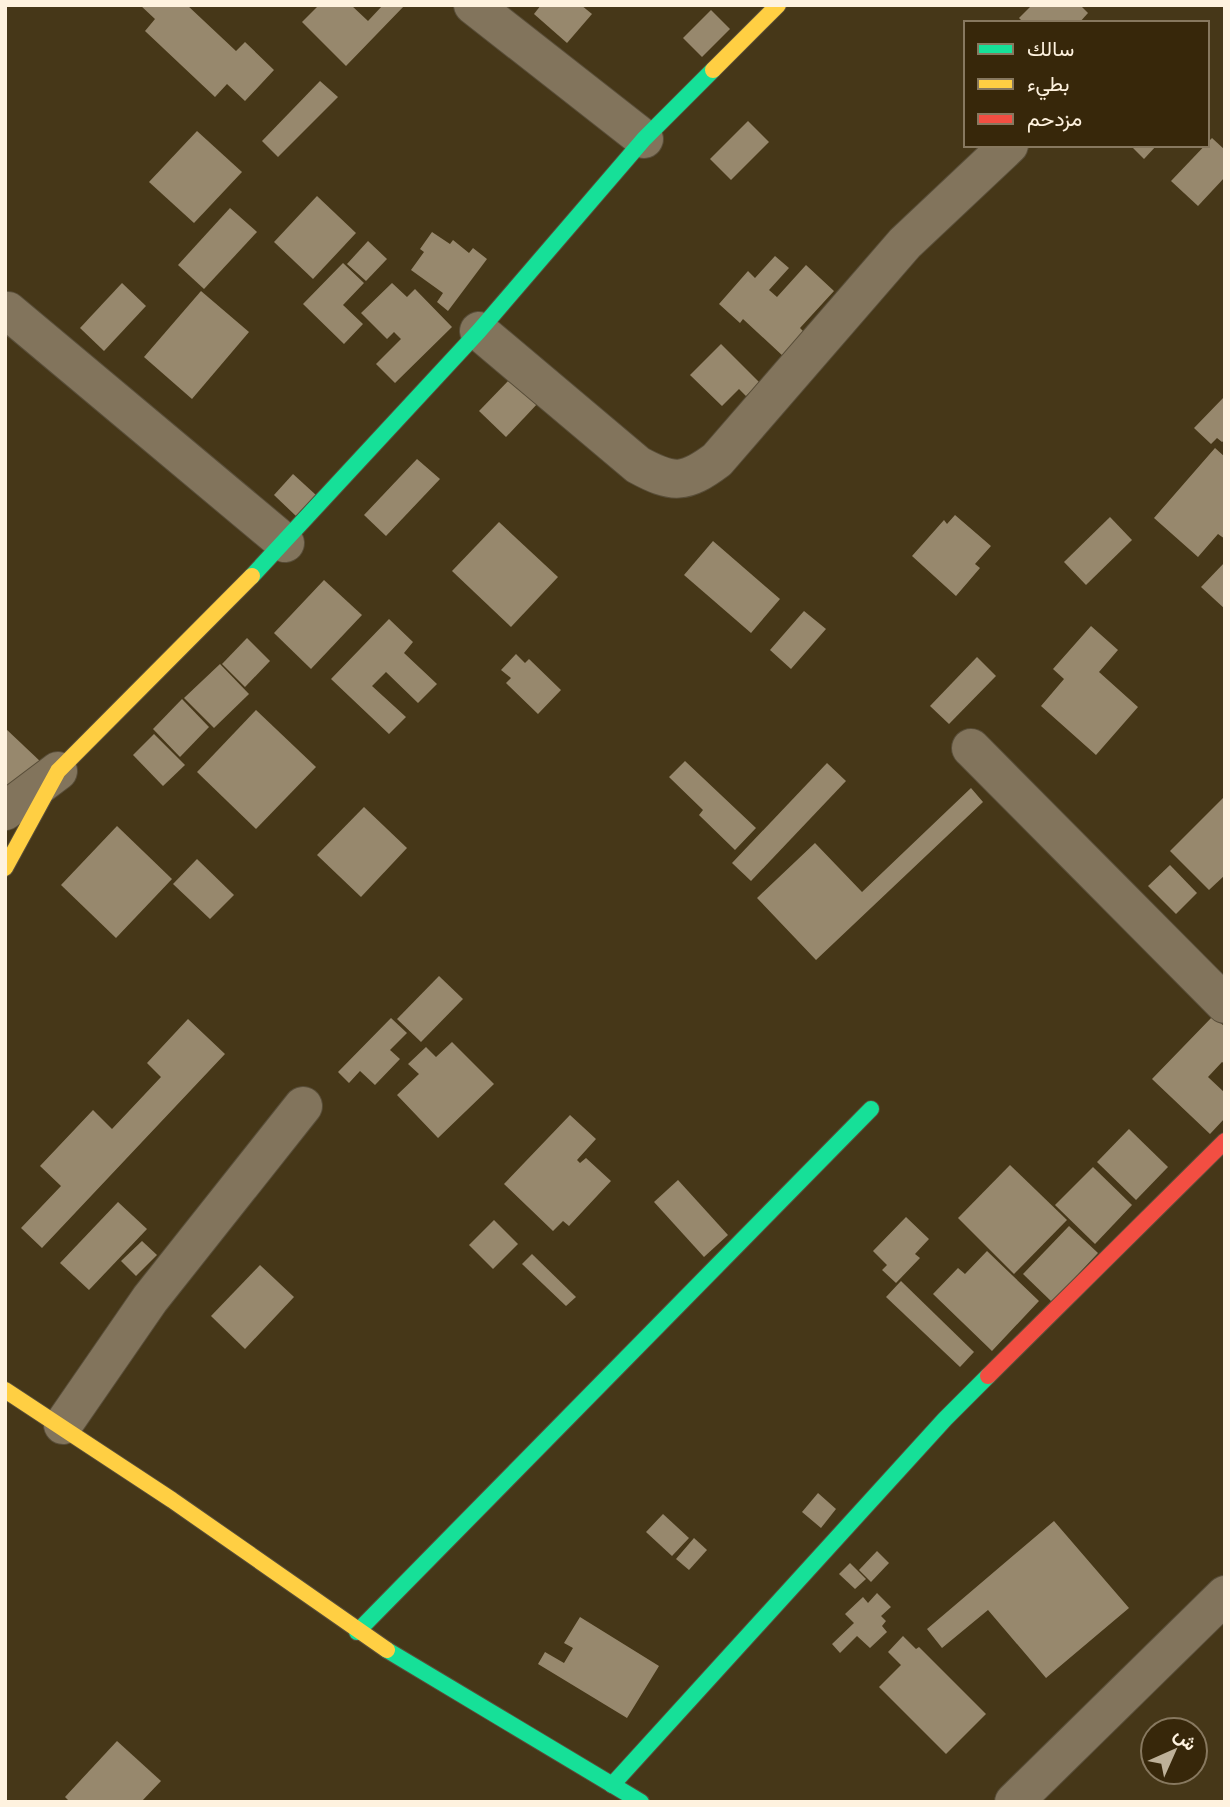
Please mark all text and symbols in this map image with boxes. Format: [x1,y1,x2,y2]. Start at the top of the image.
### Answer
legend [964,21,1209,147]
text: سالك [1027,34,1074,62]
text: بطيء [1027,69,1070,101]
text: مزدحم [1027,104,1082,133]
north arrow [1139,1716,1209,1786]
text: ش [1169,1722,1203,1756]

